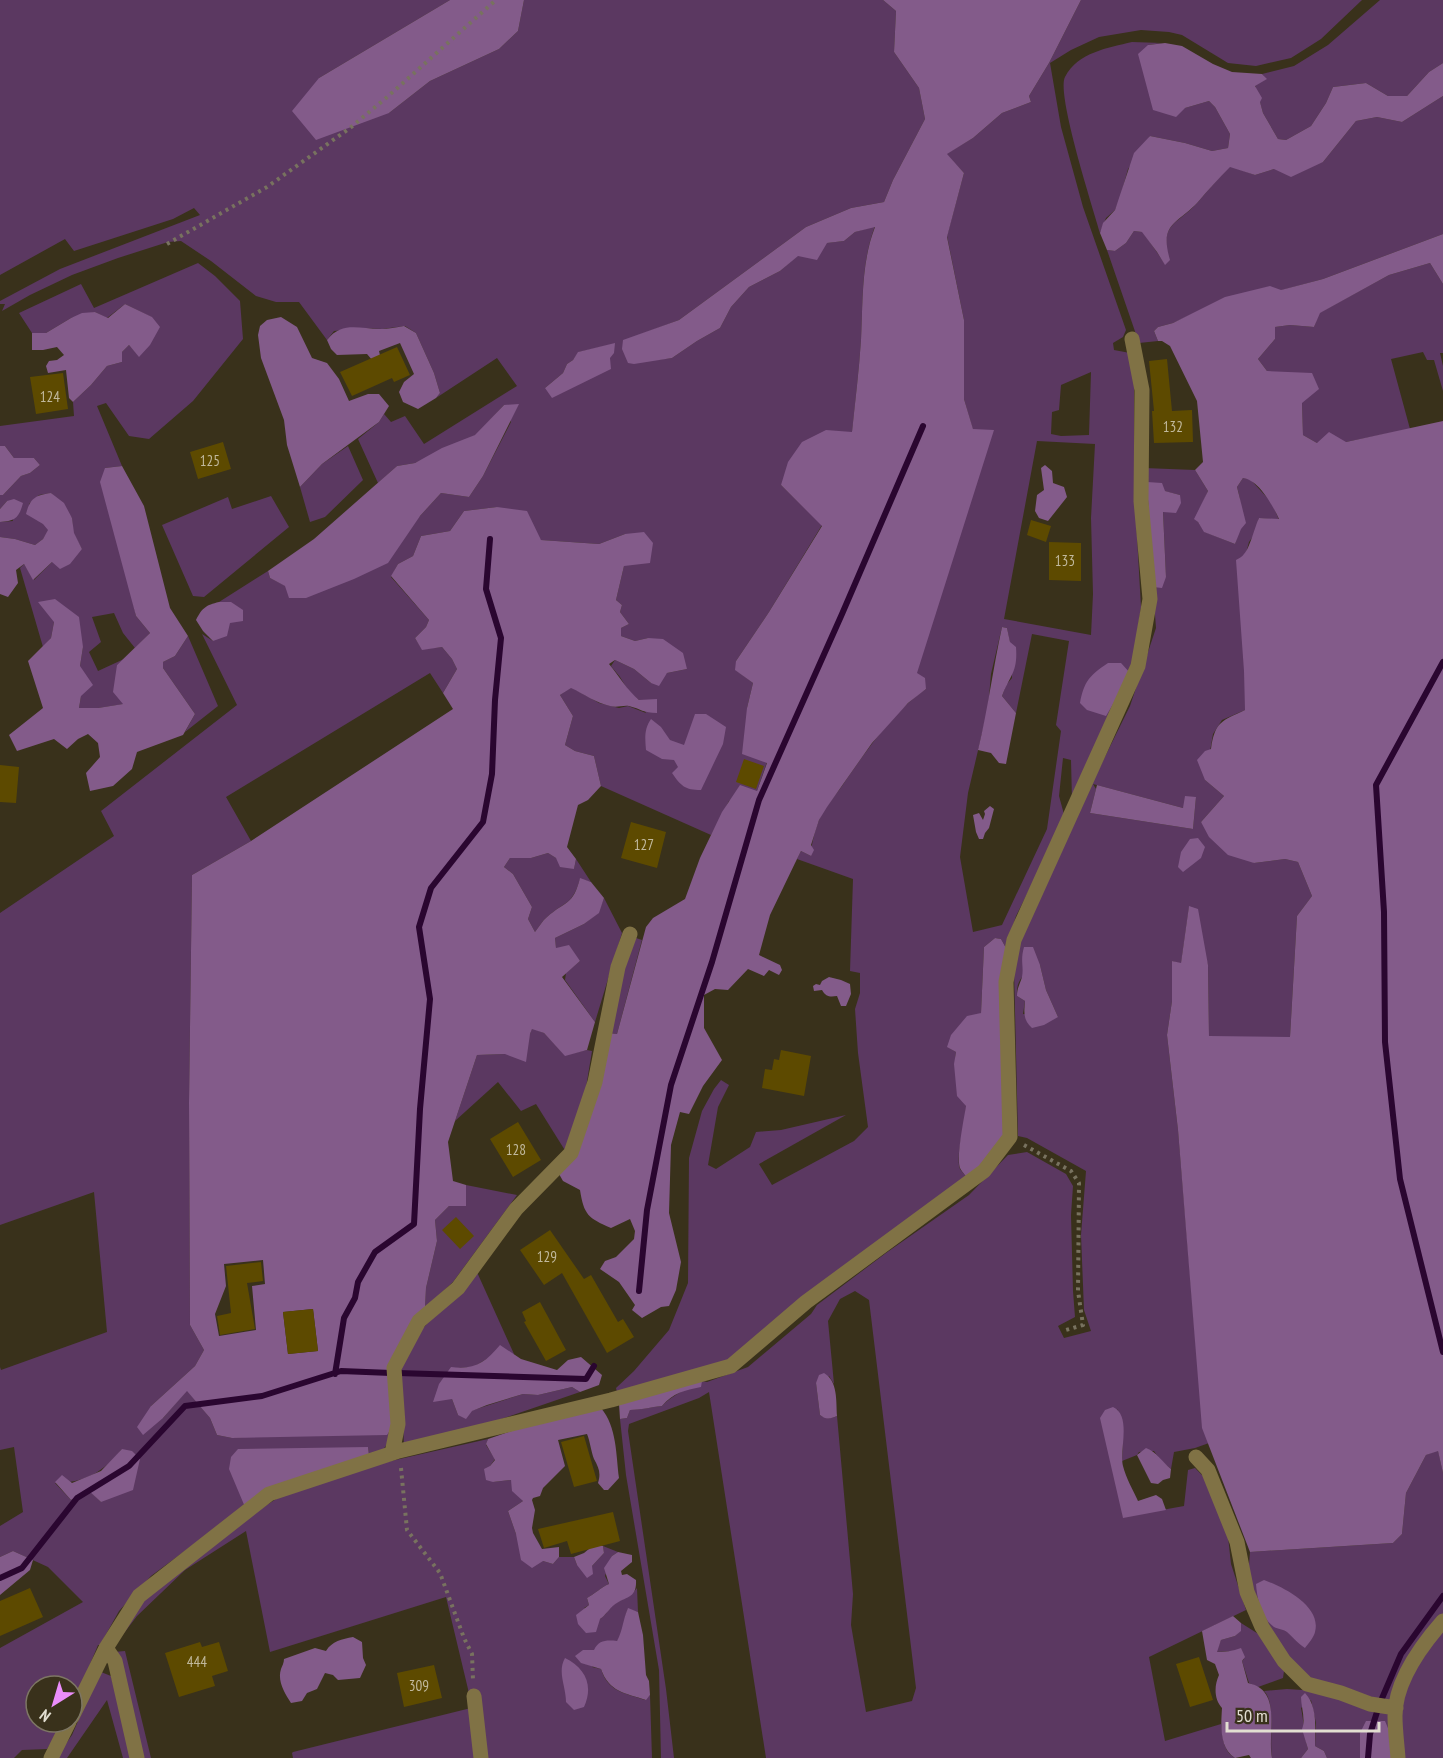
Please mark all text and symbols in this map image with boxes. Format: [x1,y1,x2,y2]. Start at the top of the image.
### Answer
house number: 124 [40,387,60,406]
house number: 132 [1163,417,1183,436]
house number: 125 [200,451,220,470]
house number: 133 [1055,551,1075,570]
house number: 127 [634,835,654,854]
house number: 128 [506,1140,526,1159]
house number: 129 [537,1247,557,1266]
house number: 444 [187,1652,207,1671]
north arrow [24,1674,84,1734]
house number: 309 [409,1676,429,1695]
scale bar [1227,1695,1378,1733]
text: 50 m [1236,1704,1268,1727]
text: N [36,1705,54,1727]

